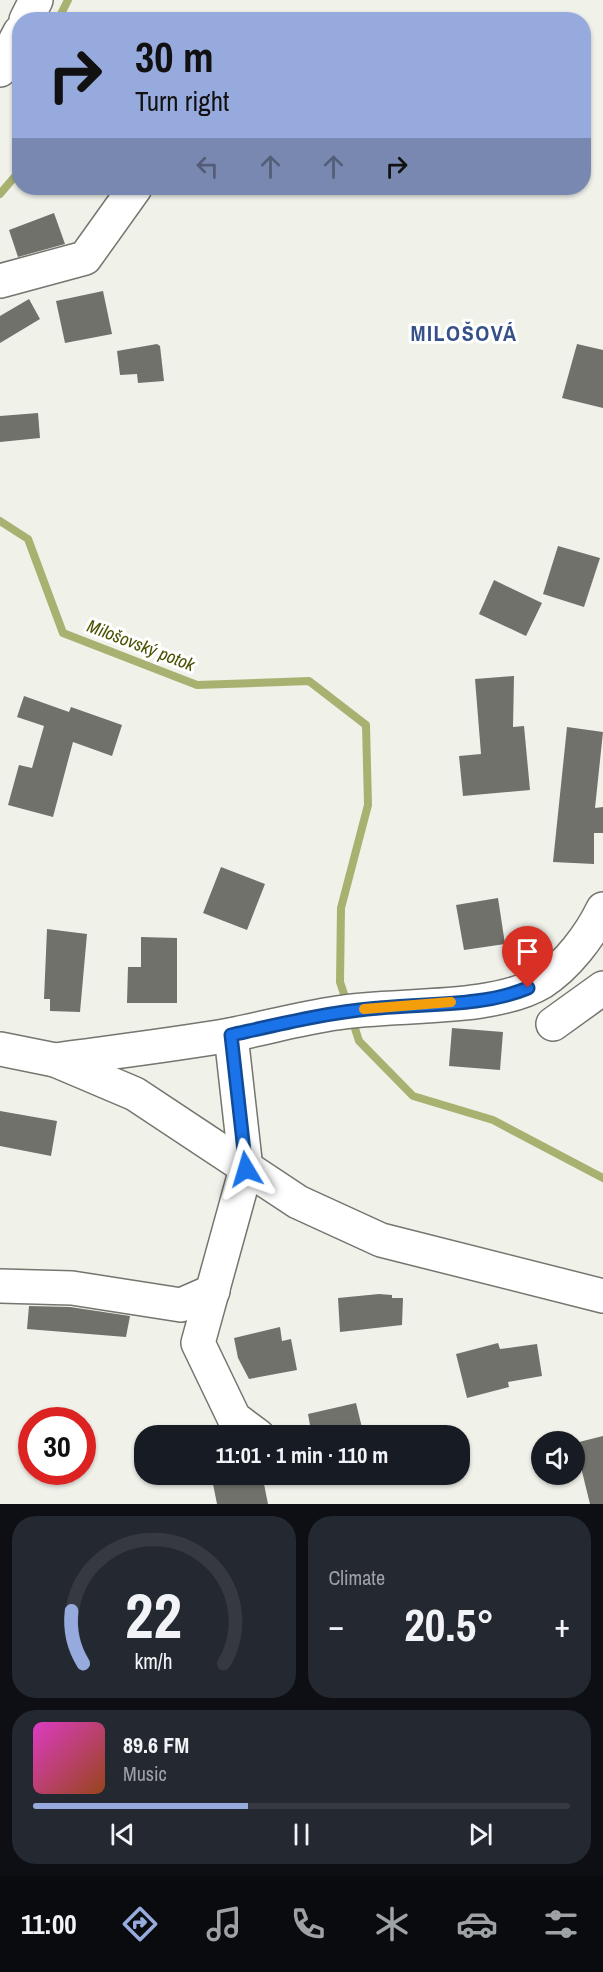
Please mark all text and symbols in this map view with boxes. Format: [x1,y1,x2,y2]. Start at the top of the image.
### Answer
text: 30 m [135,29,214,85]
icon: right [36,36,114,114]
text: Turn right [135,83,229,119]
icon: left [191,150,224,183]
icon: ahead [254,150,287,183]
icon: ahead [317,150,350,183]
icon: right [380,150,413,183]
district label: MILOŠOVÁ [411,318,517,348]
water label: Milošovský potok [84,613,199,677]
pin [502,926,553,988]
icon: arrive [511,935,544,968]
position arrow [214,1137,278,1201]
speed limit sign: 30 [18,1407,96,1485]
map controls [531,1431,585,1485]
button: sound [531,1431,585,1485]
text: 11:01 · 1 min · 110 m [216,1440,388,1470]
text: Climate [329,1564,385,1591]
text: 22 [125,1573,182,1657]
text: 20.5° [404,1594,494,1655]
text: − [329,1603,344,1647]
text: + [554,1603,570,1647]
text: km/h [135,1647,173,1676]
text: 89.6 FM [123,1730,189,1760]
text: Music [123,1760,167,1787]
icon: previous [106,1818,139,1851]
icon: pause [285,1818,318,1851]
icon: next [464,1818,497,1851]
icon: directions [119,1903,161,1945]
icon: music [203,1903,245,1945]
icon: phone [287,1903,329,1945]
icon: climate [371,1903,413,1945]
icon: car [456,1903,498,1945]
icon: filters [540,1903,582,1945]
text: 11:00 [21,1906,77,1942]

